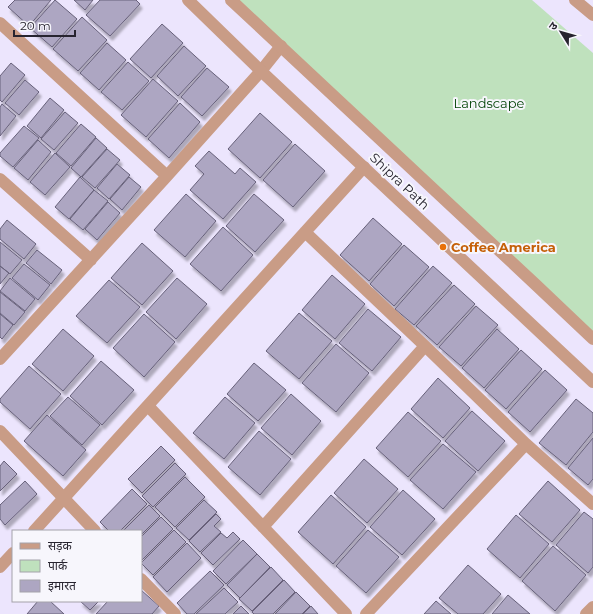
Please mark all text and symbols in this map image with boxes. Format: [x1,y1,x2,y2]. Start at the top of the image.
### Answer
scale bar [14,12,75,38]
north arrow [541,12,581,52]
text: 20 m [20,18,51,33]
text: उ [545,19,561,33]
park label: Landscape [454,95,525,111]
street label: Shipra Path [367,149,433,213]
place label: Coffee America [451,239,556,255]
marker: Coffee America [438,242,448,252]
legend [12,530,142,602]
text: सड़क [48,538,73,553]
text: पार्क [48,558,68,573]
text: इमारत [48,578,77,593]

